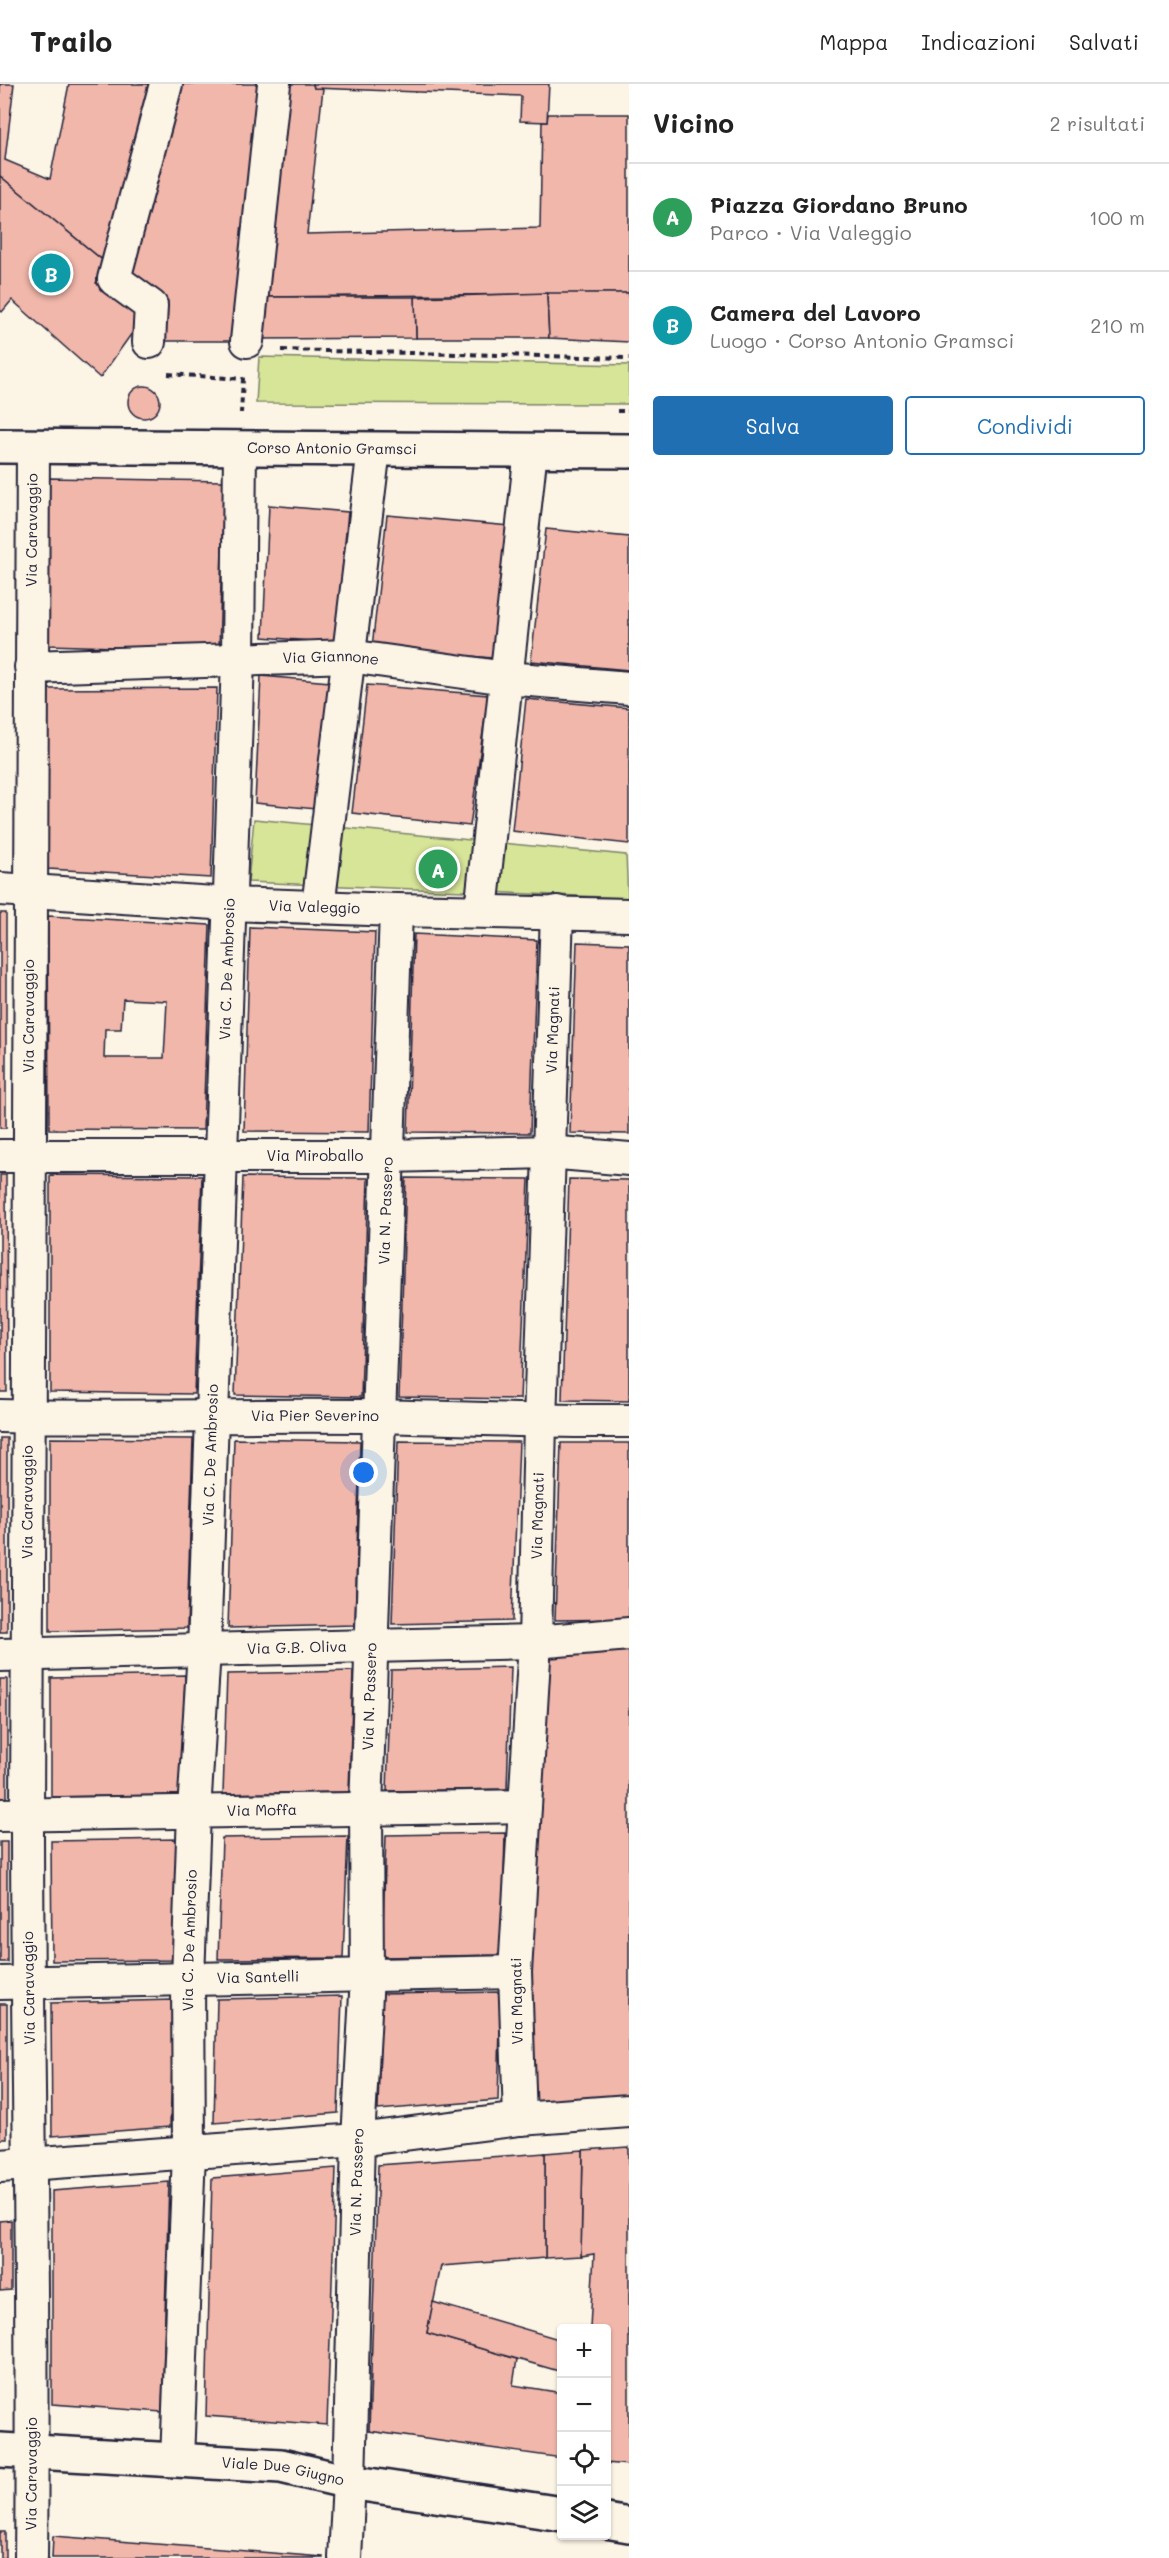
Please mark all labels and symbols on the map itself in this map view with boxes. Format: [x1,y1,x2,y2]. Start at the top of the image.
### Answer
pin: B [32,250,70,296]
street label: Corso Antonio Gramsci [247,437,417,458]
street label: Via Caravaggio [21,473,42,587]
street label: Via Giannone [282,645,380,669]
pin: A [418,846,458,892]
street label: Via Valeggio [268,894,361,918]
street label: Via C. De Ambrosio [214,898,239,1040]
street label: Via Caravaggio [18,959,38,1073]
street label: Via Magnati [541,986,564,1074]
street label: Via Miroballo [267,1145,363,1165]
street label: Via N. Passero [373,1157,397,1265]
street label: Via C. De Ambrosio [197,1383,222,1526]
street label: Via Pier Severino [251,1405,379,1425]
street label: Via Caravaggio [16,1445,37,1559]
your location [349,1458,378,1487]
street label: Via Magnati [526,1472,548,1560]
street label: Via G.B. Oliva [247,1636,347,1658]
street label: Via N. Passero [357,1642,381,1751]
street label: Via Moffa [227,1799,297,1820]
street label: Via C. De Ambrosio [177,1869,201,2011]
street label: Via Caravaggio [17,1931,39,2045]
street label: Via Magnati [505,1957,527,2045]
street label: Via Santelli [216,1966,299,1987]
street label: Via N. Passero [344,2128,368,2236]
street label: Via Caravaggio [20,2417,41,2531]
street label: Viale Due Giugno [221,2452,346,2490]

